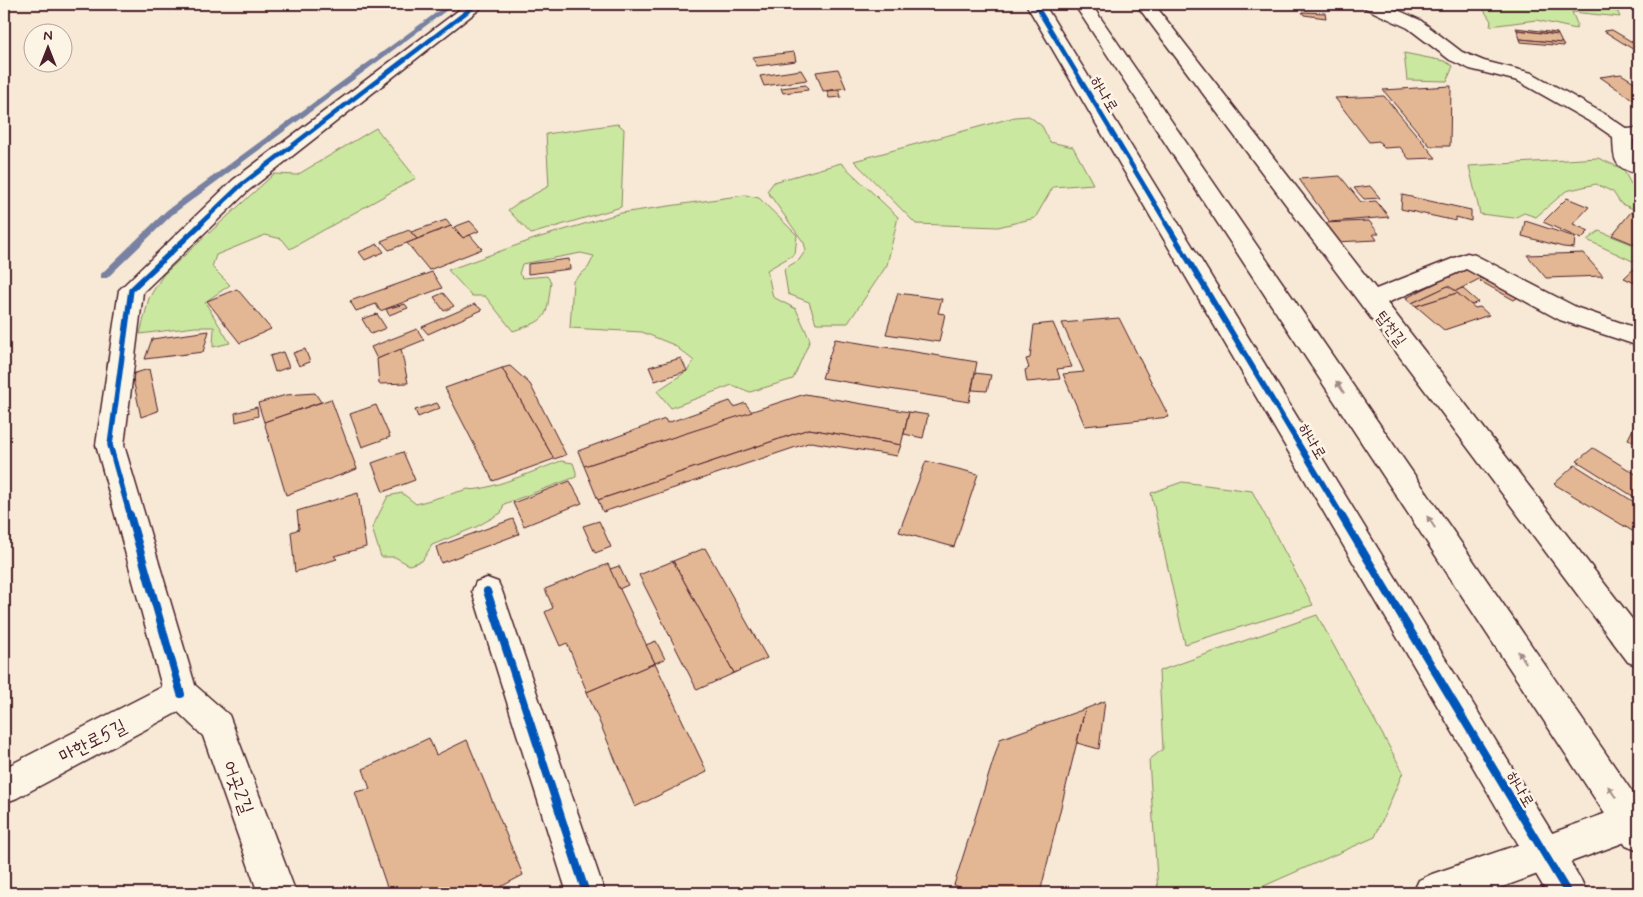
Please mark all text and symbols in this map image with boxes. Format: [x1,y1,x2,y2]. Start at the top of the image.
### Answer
north arrow [22,22,72,72]
text: N [43,27,53,45]
street label: 하나로 [1085,73,1123,117]
street label: 탑천길 [1371,307,1411,351]
one-way arrow [1336,381,1345,394]
street label: 하나로 [1293,420,1331,464]
one-way arrow [1426,516,1436,529]
one-way arrow [1517,651,1526,664]
street label: 마한로5길 [55,714,131,769]
street label: 어곳2길 [216,757,259,818]
street label: 하나로 [1501,768,1539,812]
one-way arrow [1607,786,1617,799]

